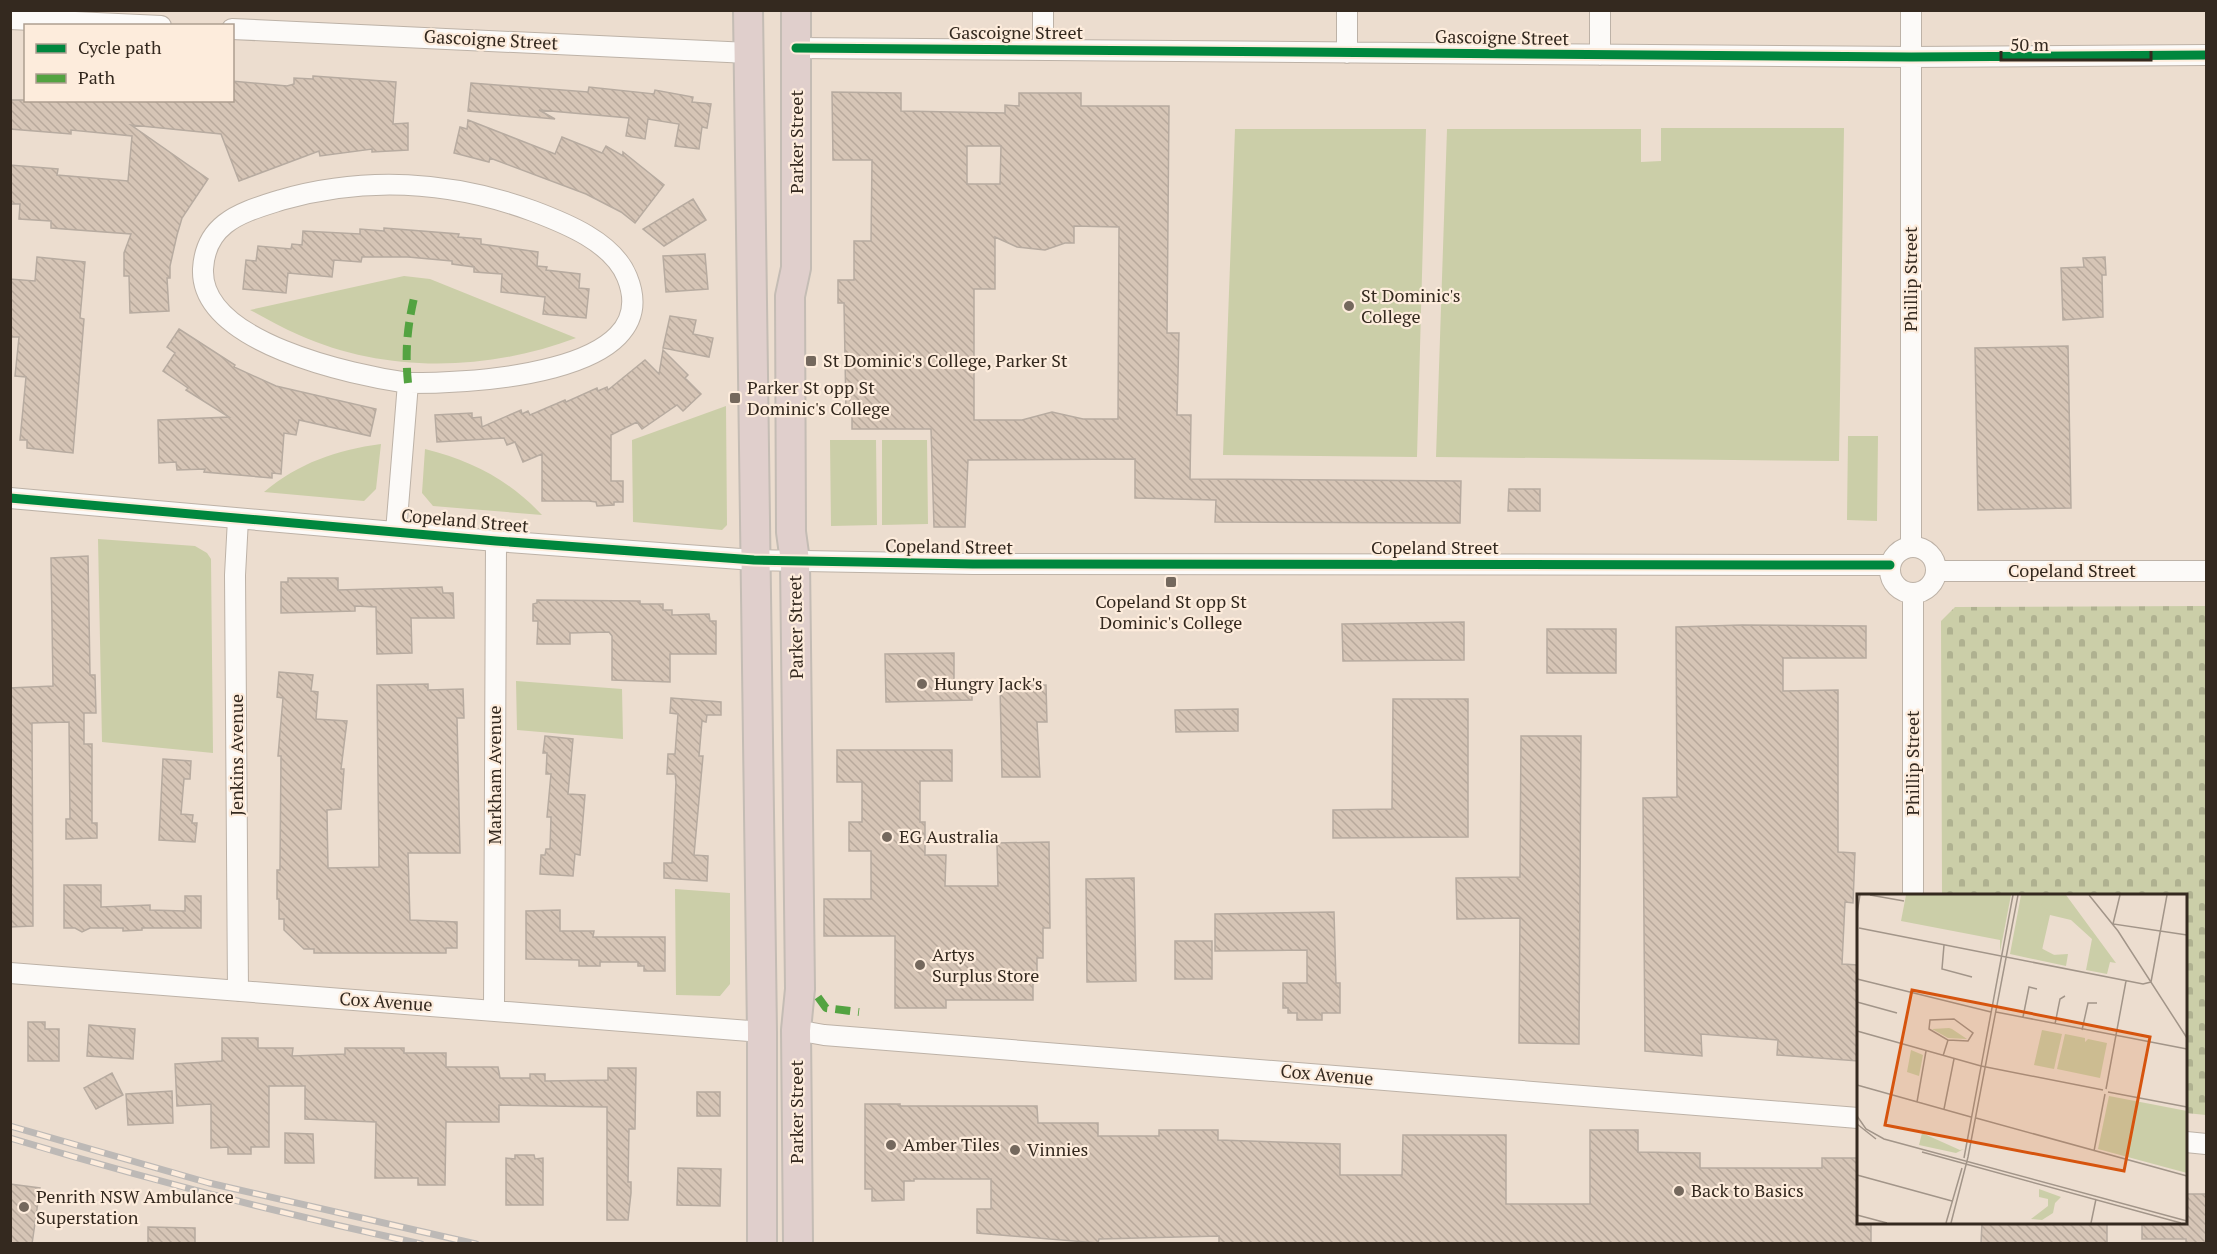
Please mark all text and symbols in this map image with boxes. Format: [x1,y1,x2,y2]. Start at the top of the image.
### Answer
street label: Gascoigne Street [949,20,1083,44]
legend [24,24,234,102]
street label: Gascoigne Street [423,24,559,55]
street label: Gascoigne Street [1435,24,1570,50]
scale bar [2001,24,2151,62]
text: 50 m [2010,32,2050,56]
text: Cycle path [78,35,162,59]
text: Path [78,65,115,89]
street label: Parker Street [784,90,808,194]
street label: Phillip Street [1898,226,1922,332]
place label: St Dominic's College [1361,283,1461,328]
marker: St Dominic's College [1342,299,1356,313]
place label: St Dominic's College, Parker St [823,348,1068,372]
marker: St Dominic's College, Parker St [804,354,818,368]
place label: Parker St opp St Dominic's College [747,375,890,420]
marker: Parker St opp St Dominic's College [728,391,742,405]
street label: Copeland Street [400,502,530,538]
street label: Copeland Street [885,533,1014,559]
street label: Copeland Street [1371,535,1499,559]
street label: Copeland Street [2008,558,2136,582]
street label: Parker Street [782,574,808,679]
marker: Copeland St opp St Dominic's College [1164,575,1178,589]
place label: Copeland St opp St Dominic's College [1095,589,1247,634]
place label: Hungry Jack's [934,671,1042,695]
marker: Hungry Jack's [915,677,929,691]
street label: Jenkins Avenue [224,694,248,816]
street label: Markham Avenue [482,705,506,845]
street label: Phillip Street [1900,710,1924,816]
place label: EG Australia [899,824,999,848]
marker: EG Australia [880,830,894,844]
inset map [1857,894,2187,1224]
place label: Artys Surplus Store [932,942,1039,987]
marker: Artys Surplus Store [913,958,927,972]
street label: Cox Avenue [339,986,433,1016]
street label: Cox Avenue [1280,1058,1375,1090]
street label: Parker Street [784,1060,808,1164]
place label: Amber Tiles [903,1132,1000,1156]
place label: Vinnies [1027,1137,1088,1161]
marker: Amber Tiles [884,1138,898,1152]
marker: Vinnies [1008,1143,1022,1157]
place label: Back to Basics [1691,1178,1804,1202]
place label: Penrith NSW Ambulance Superstation [36,1184,234,1229]
marker: Back to Basics [1672,1184,1686,1198]
marker: Penrith NSW Ambulance Superstation [17,1200,31,1214]

